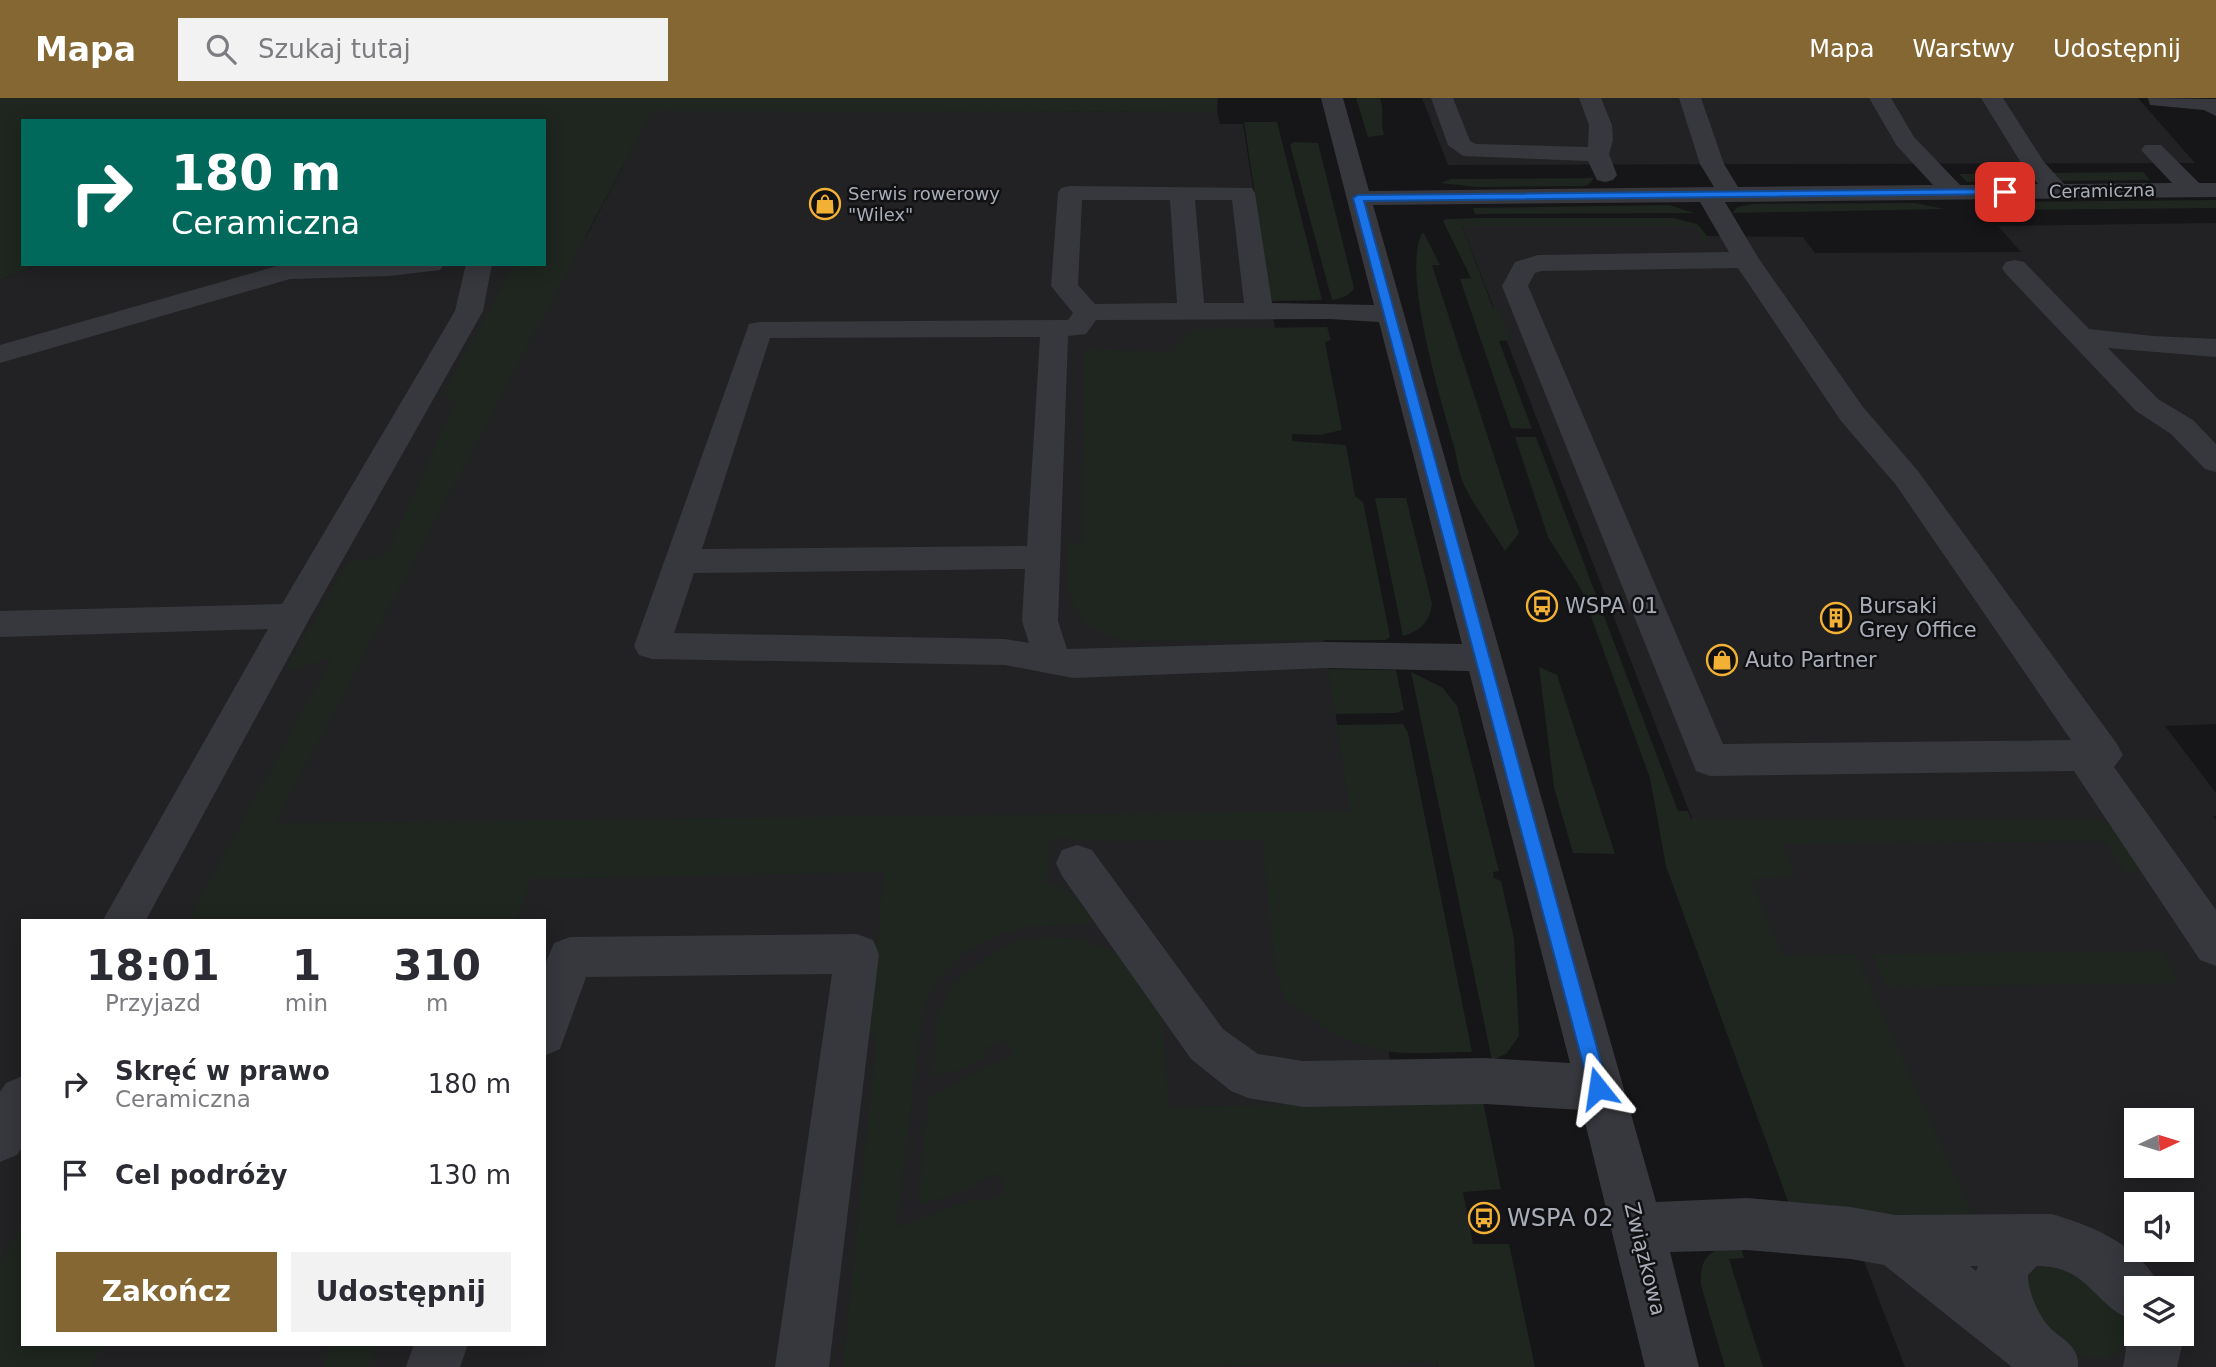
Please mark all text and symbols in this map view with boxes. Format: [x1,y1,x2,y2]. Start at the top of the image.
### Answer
search box [178,18,668,81]
text: Mapa [35,30,136,69]
icon: search [202,30,240,68]
text: Szukaj tutaj [258,34,411,64]
text: Mapa [1809,35,1875,63]
text: Warstwy [1913,35,2015,63]
text: Udostępnij [2053,35,2181,63]
text: 180 m [171,145,341,202]
icon: right [56,147,147,238]
pin [1975,162,2035,222]
icon: arrive [1986,173,2024,211]
street label: Ceramiczna [2049,179,2155,202]
place label: Serwis rowerowy "Wilex" [848,183,1000,225]
shop icon: Serwis rowerowy "Wilex" [808,187,842,221]
text: Ceramiczna [171,204,360,242]
bus stop icon: WSPA 01 [1525,589,1559,623]
place label: WSPA 01 [1565,594,1658,618]
place label: Bursaki Grey Office [1859,594,1977,642]
building icon: Bursaki Grey Office [1819,601,1853,635]
shop icon: Auto Partner [1705,643,1739,677]
place label: Auto Partner [1745,648,1877,672]
text: 18:01 [86,941,220,990]
text: 1 [292,941,321,990]
text: 310 [393,941,481,990]
text: Przyjazd [105,990,201,1016]
text: min [285,990,328,1016]
text: m [426,990,448,1016]
position arrow [1561,1051,1635,1125]
text: Skręć w prawo [115,1056,330,1086]
icon: right [56,1065,94,1103]
text: 180 m [428,1069,511,1099]
text: Ceramiczna [115,1086,251,1112]
north arrow [2124,1108,2194,1178]
map controls [2124,1108,2194,1346]
icon: arrive [56,1156,94,1194]
text: Cel podróży [115,1160,288,1190]
text: 130 m [428,1160,511,1190]
button: sound [2124,1192,2194,1262]
street label: Związkowa [1619,1200,1671,1318]
bus stop icon: WSPA 02 [1467,1201,1501,1235]
place label: WSPA 02 [1507,1204,1614,1232]
button: Zakończ [56,1252,277,1332]
button: Udostępnij [291,1252,511,1332]
button: layers [2124,1276,2194,1346]

